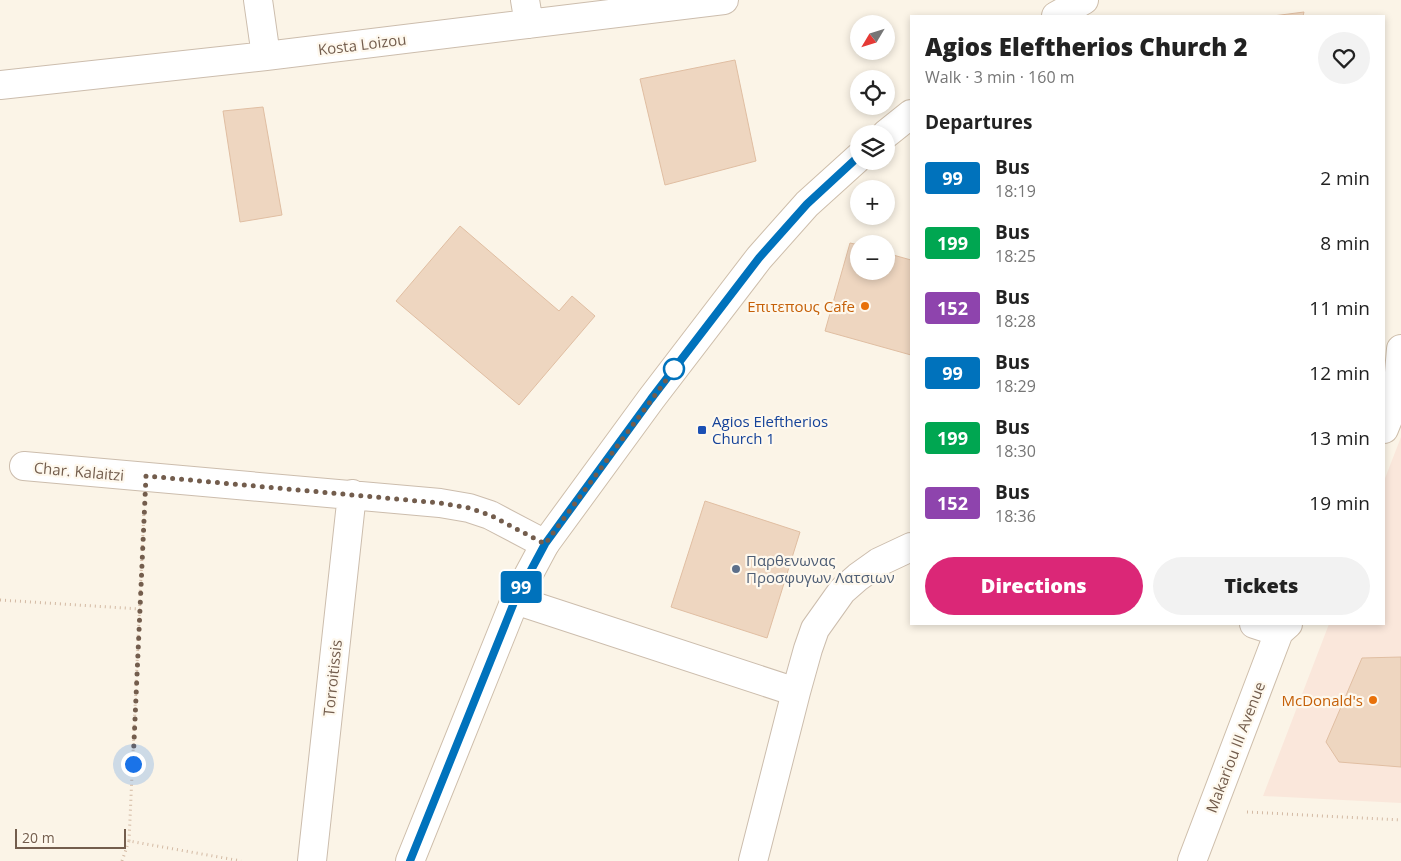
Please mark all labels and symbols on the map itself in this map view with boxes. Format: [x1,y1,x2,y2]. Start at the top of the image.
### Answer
north arrow [850,15,895,60]
street label: Kosta Loizou [317,29,407,59]
place label: Επιτεπους Cafe [747,296,855,316]
marker: Επιτεπους Cafe [859,300,871,312]
unlabelled marker [663,358,685,380]
place label: Agios Eleftherios Church 1 [712,411,828,448]
marker: Agios Eleftherios Church 1 [696,424,708,436]
street label: Char. Kalaitzi [33,457,125,485]
place label: Παρθενωνας Προσφυγων Λατσιων [746,550,895,587]
marker: Παρθενωνας Προσφυγων Λατσιων [730,563,742,575]
line badge: 99 [498,571,544,603]
street label: Torroitissis [318,639,346,717]
street label: Makariou III Avenue [1201,679,1269,815]
place label: McDonald's [1281,690,1363,710]
marker: McDonald's [1367,694,1379,706]
your location [121,752,146,777]
scale bar [15,826,126,849]

